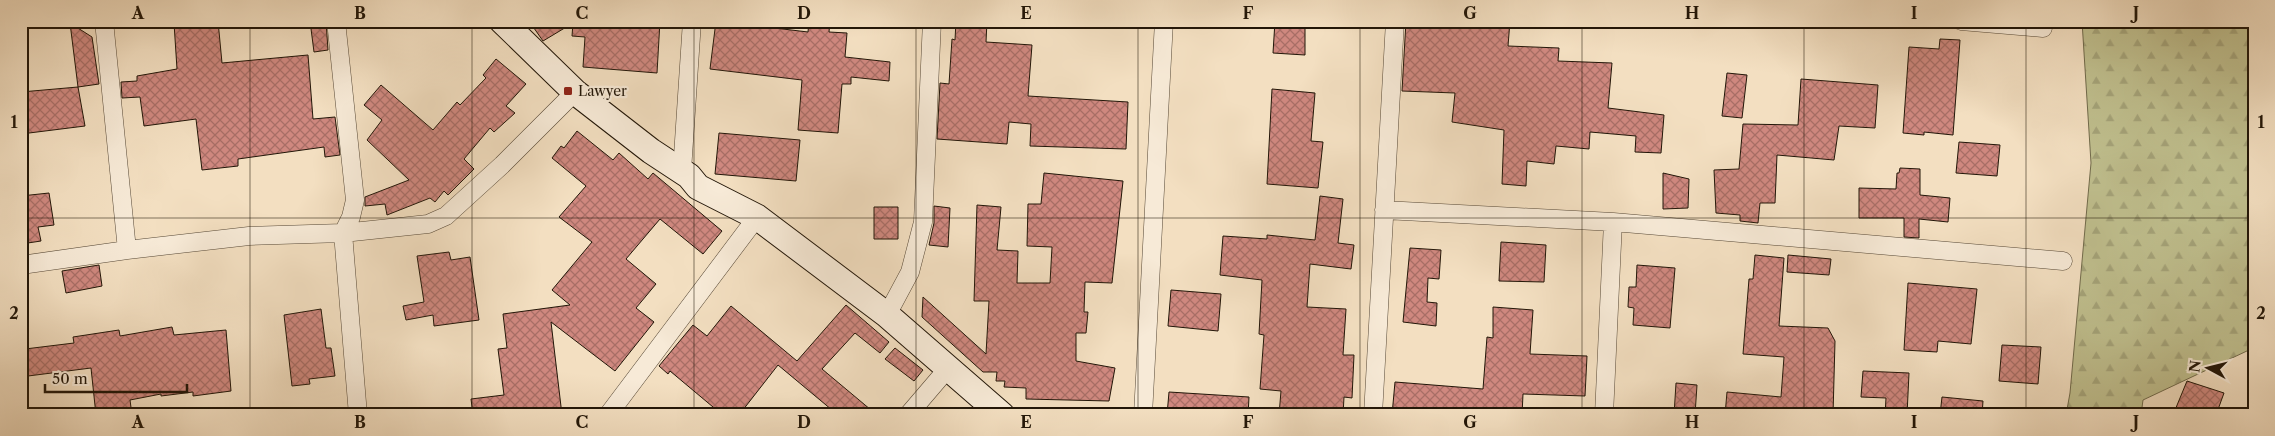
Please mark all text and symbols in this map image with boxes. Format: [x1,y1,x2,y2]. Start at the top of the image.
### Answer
text: A [131,3,145,23]
text: B [354,3,366,23]
text: C [576,3,588,23]
text: D [797,3,811,23]
text: E [1020,3,1032,23]
text: F [1243,3,1254,23]
text: G [1463,3,1477,23]
text: H [1685,3,1699,23]
text: I [1911,3,1918,23]
text: J [2130,3,2139,23]
place label: Lawyer [578,82,627,100]
marker: Lawyer [562,85,574,97]
text: 1 [10,112,18,132]
text: 1 [2257,112,2265,132]
text: 2 [9,303,19,323]
text: 2 [2256,303,2266,323]
north arrow [2182,344,2232,394]
text: N [2185,359,2205,374]
scale bar [45,361,188,393]
text: 50 m [52,369,88,388]
text: A [131,412,145,432]
text: B [354,412,366,432]
text: C [576,412,588,432]
text: D [797,412,811,432]
text: E [1020,412,1032,432]
text: F [1243,412,1254,432]
text: G [1463,412,1477,432]
text: H [1685,412,1699,432]
text: I [1911,412,1918,432]
text: J [2130,412,2139,432]

